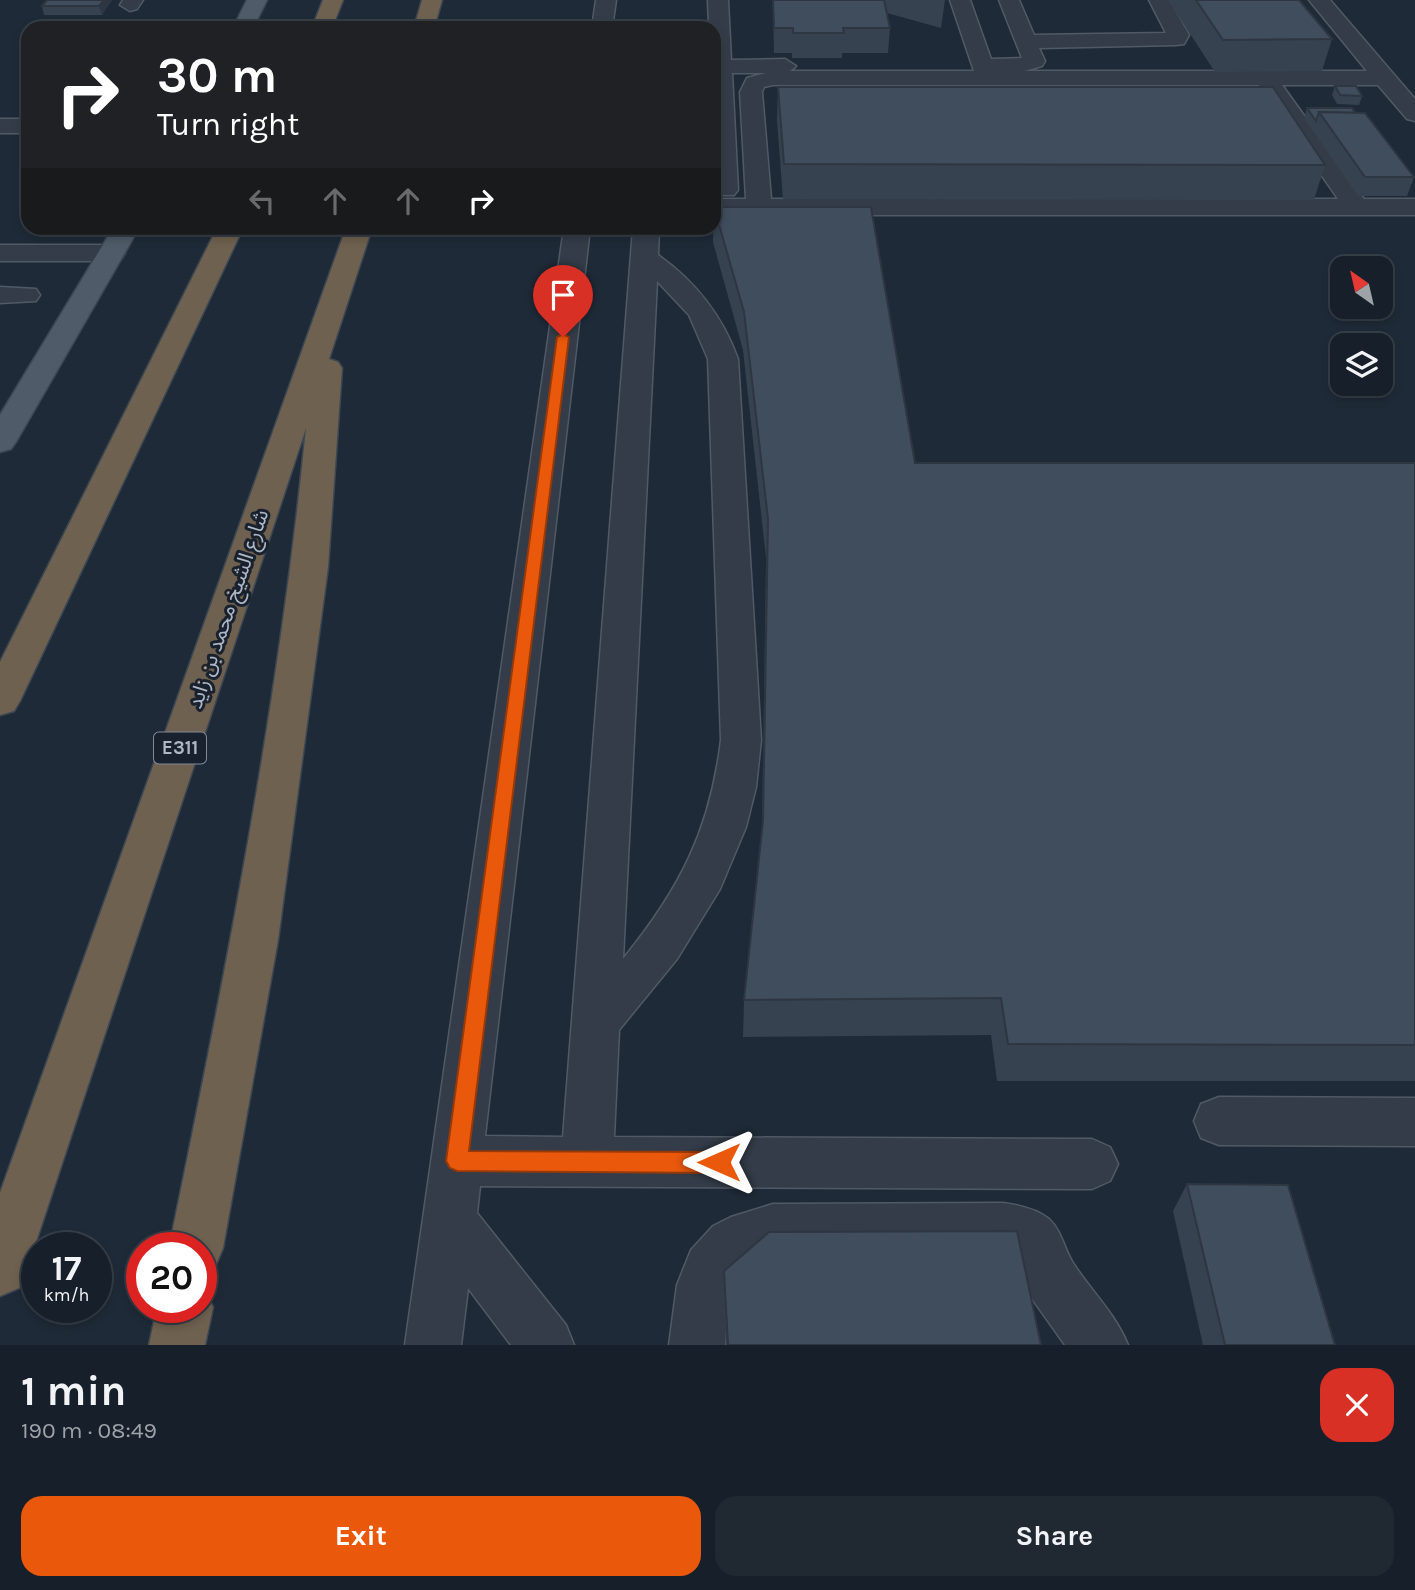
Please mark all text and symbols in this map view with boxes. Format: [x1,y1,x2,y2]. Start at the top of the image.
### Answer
text: 30 m [157,47,277,104]
icon: right [42,49,133,140]
text: Turn right [157,106,299,143]
icon: left [243,182,281,220]
icon: ahead [316,182,354,220]
icon: ahead [389,182,427,220]
icon: right [462,182,500,220]
north arrow [1330,256,1393,318]
map controls [1330,256,1393,396]
pin [533,265,593,337]
icon: arrive [544,276,582,314]
button: layers [1330,333,1393,396]
street label: شارع الشيخ محمد بن زايد [183,506,276,713]
road number: E311 [154,733,206,764]
position arrow [682,1125,756,1199]
speed limit sign: 20 [126,1232,217,1323]
text: 17 [52,1248,81,1289]
text: km/h [44,1284,89,1306]
text: 1 min [21,1366,126,1416]
button: close [1320,1368,1394,1442]
text: 190 m · 08:49 [21,1417,157,1444]
button: Exit [21,1496,701,1576]
button: Share [715,1496,1394,1576]

